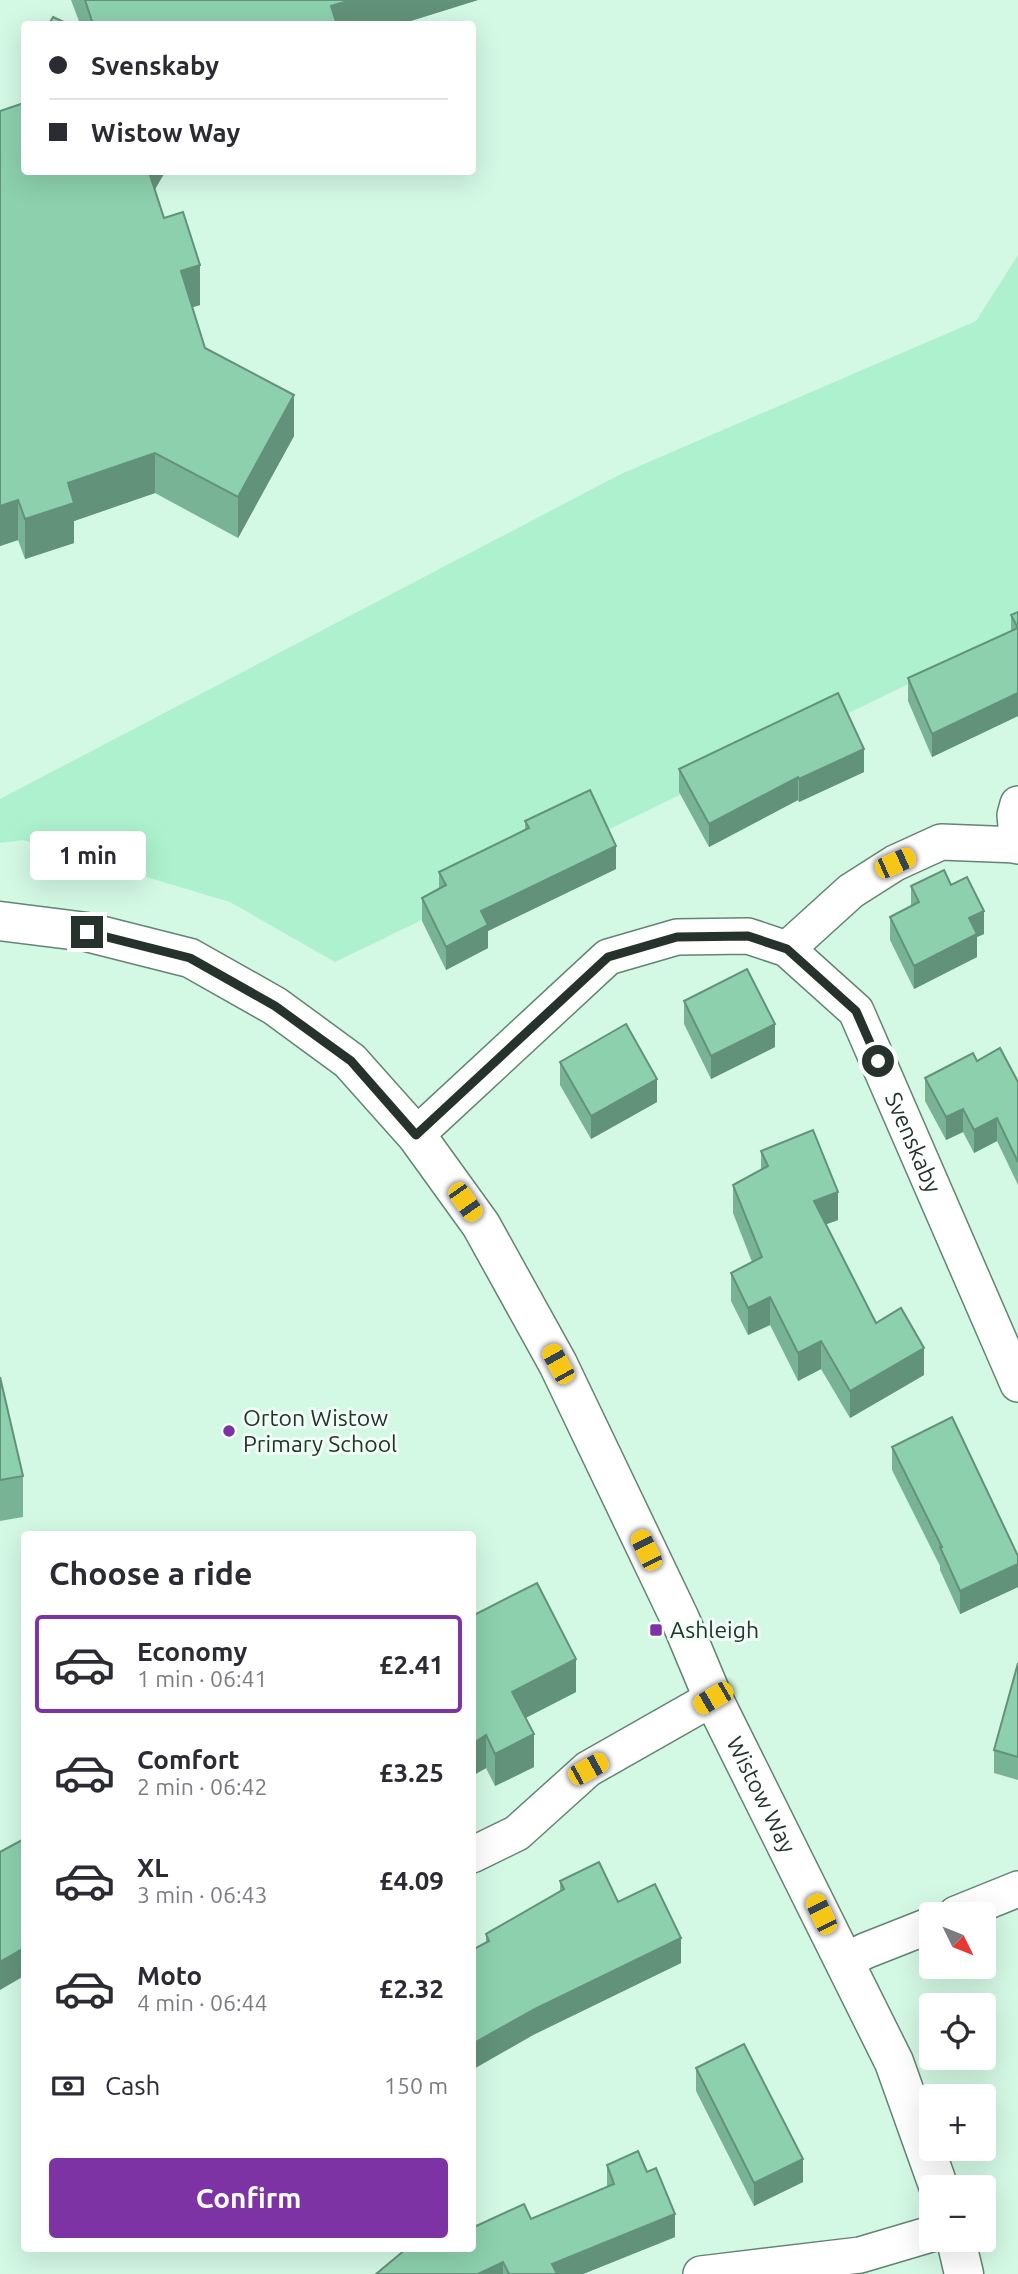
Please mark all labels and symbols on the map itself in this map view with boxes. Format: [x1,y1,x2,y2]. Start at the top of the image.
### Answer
callout: 1 min [29,830,145,880]
car [872,845,919,881]
route end [71,916,103,948]
route start [862,1045,894,1077]
street label: Svenskaby [881,1088,946,1196]
car [445,1179,486,1225]
car [539,1341,578,1387]
place label: Orton Wistow Primary School [243,1405,397,1456]
marker: Orton Wistow Primary School [221,1423,237,1439]
car [628,1527,665,1573]
place label: Ashleigh [670,1617,759,1642]
marker: Ashleigh [648,1622,664,1638]
car [690,1678,737,1718]
street label: Wistow Way [722,1732,801,1857]
car [565,1750,612,1788]
car [803,1891,840,1937]
north arrow [919,1902,996,1979]

